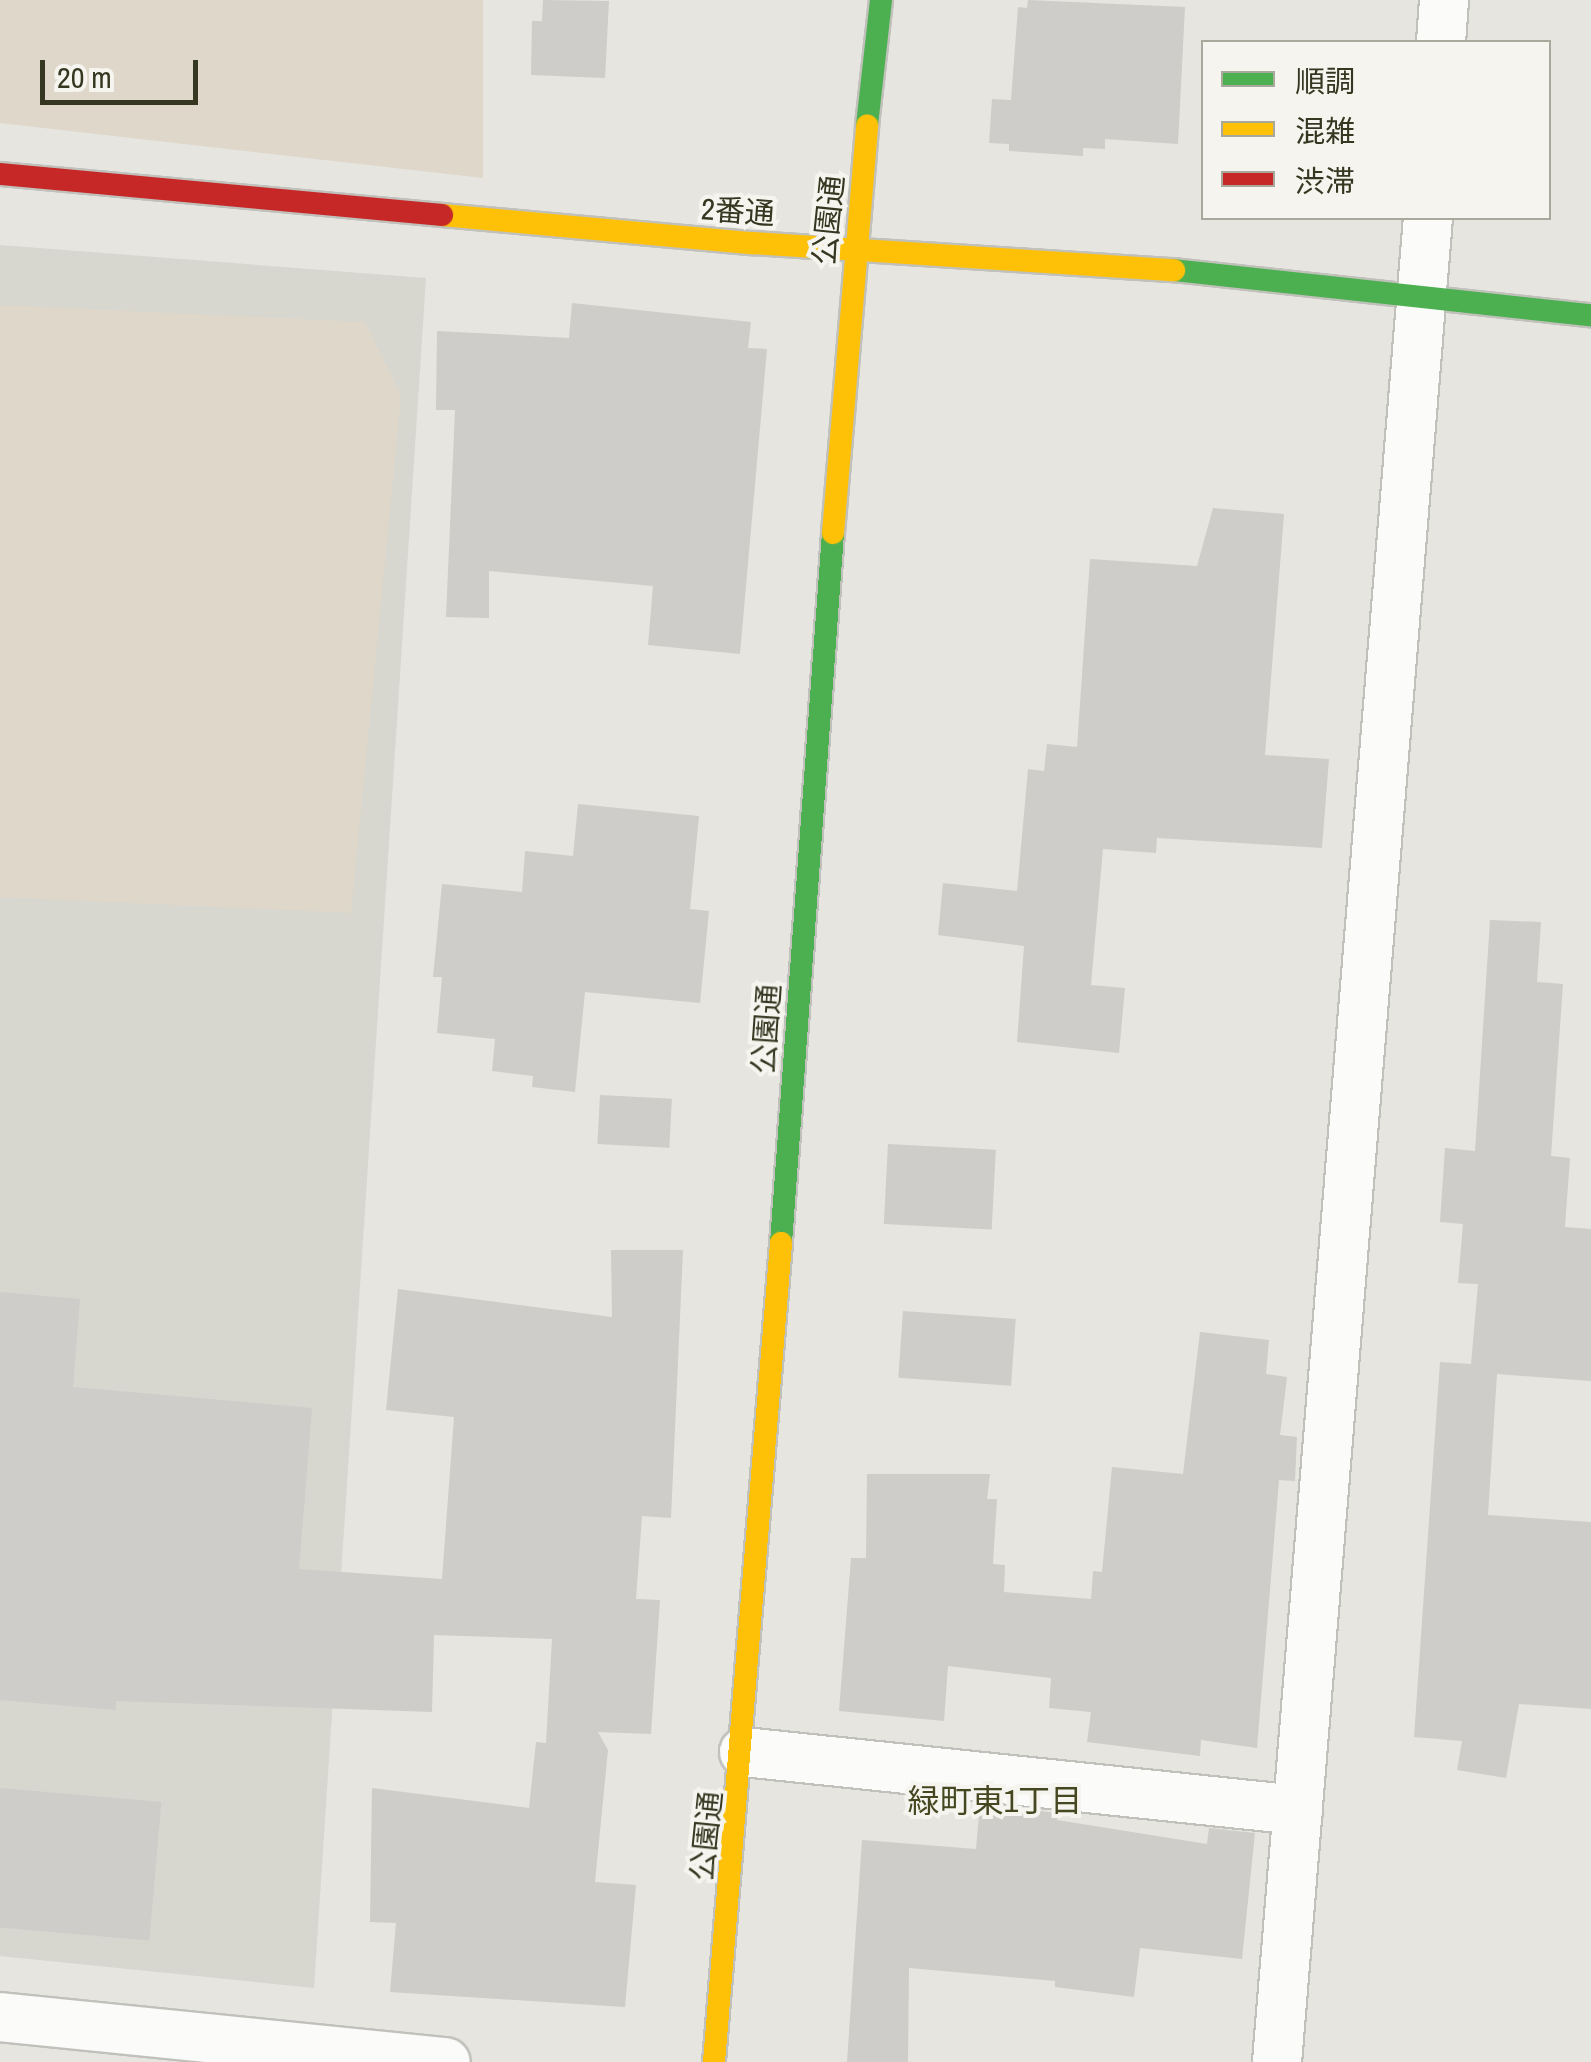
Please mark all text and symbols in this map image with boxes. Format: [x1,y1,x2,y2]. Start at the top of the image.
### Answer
scale bar [45,40,202,102]
legend [1201,40,1551,220]
text: 20 m [57,57,112,97]
text: 順調 [1295,61,1355,101]
text: 混雑 [1295,111,1355,151]
text: 渋滞 [1295,161,1355,201]
street label: 公園通 [805,173,851,267]
street label: 2番通 [700,190,776,232]
street label: 公園通 [745,983,787,1075]
district label: 緑町東1丁目 [908,1782,1082,1820]
street label: 公園通 [683,1789,729,1883]

